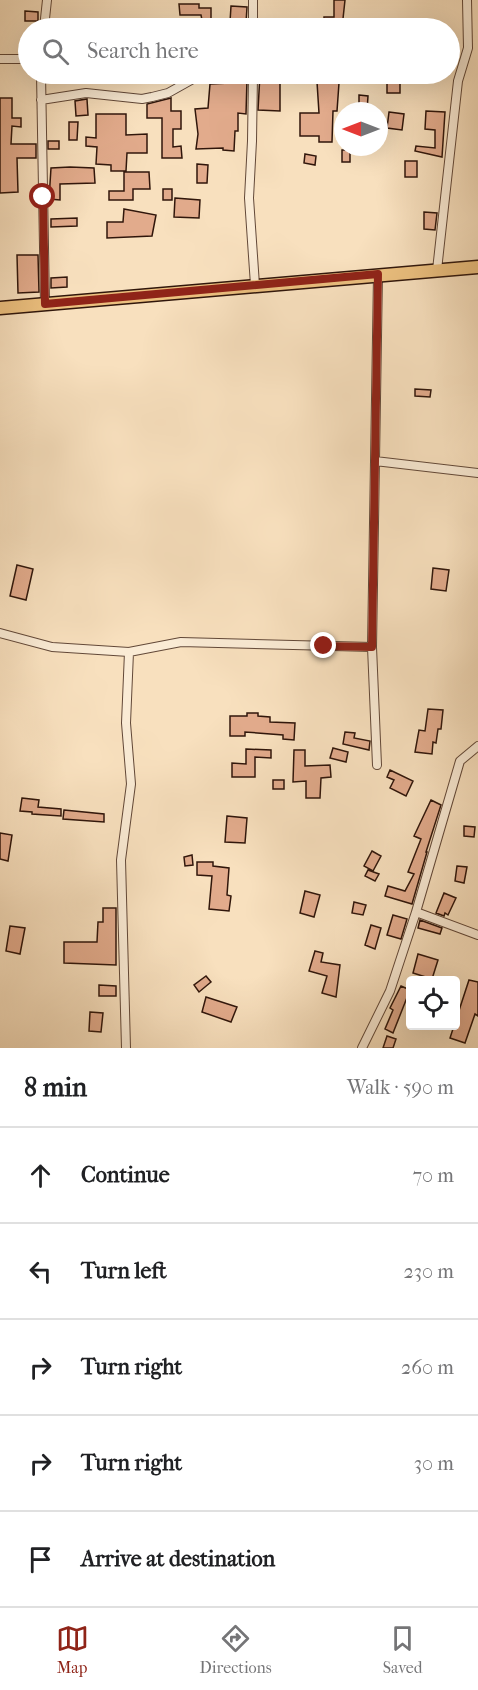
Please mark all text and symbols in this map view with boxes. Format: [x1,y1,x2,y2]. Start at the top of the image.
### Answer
search box [18,18,460,84]
icon: search [39,35,72,68]
text: Search here [87,38,199,64]
north arrow [334,102,388,156]
route start [29,183,55,209]
route end [310,632,336,658]
map controls [406,976,460,1030]
button: locate [406,976,460,1030]
text: 8 min [24,1072,87,1103]
text: Walk · 590 m [347,1076,454,1099]
icon: ahead [24,1159,57,1192]
text: Continue [81,1162,170,1188]
text: 70 m [412,1164,454,1187]
icon: left [24,1255,57,1288]
text: Turn left [81,1258,167,1284]
text: 230 m [404,1260,454,1283]
icon: right [24,1351,57,1384]
text: Turn right [81,1354,182,1380]
text: 260 m [401,1356,454,1379]
icon: right [24,1447,57,1480]
text: Turn right [81,1450,182,1476]
text: 30 m [414,1452,454,1475]
icon: arrive [24,1543,57,1576]
text: Arrive at destination [81,1546,275,1572]
tab: Map [56,1622,89,1677]
tab: Directions [200,1622,272,1677]
tab: Saved [383,1622,422,1677]

